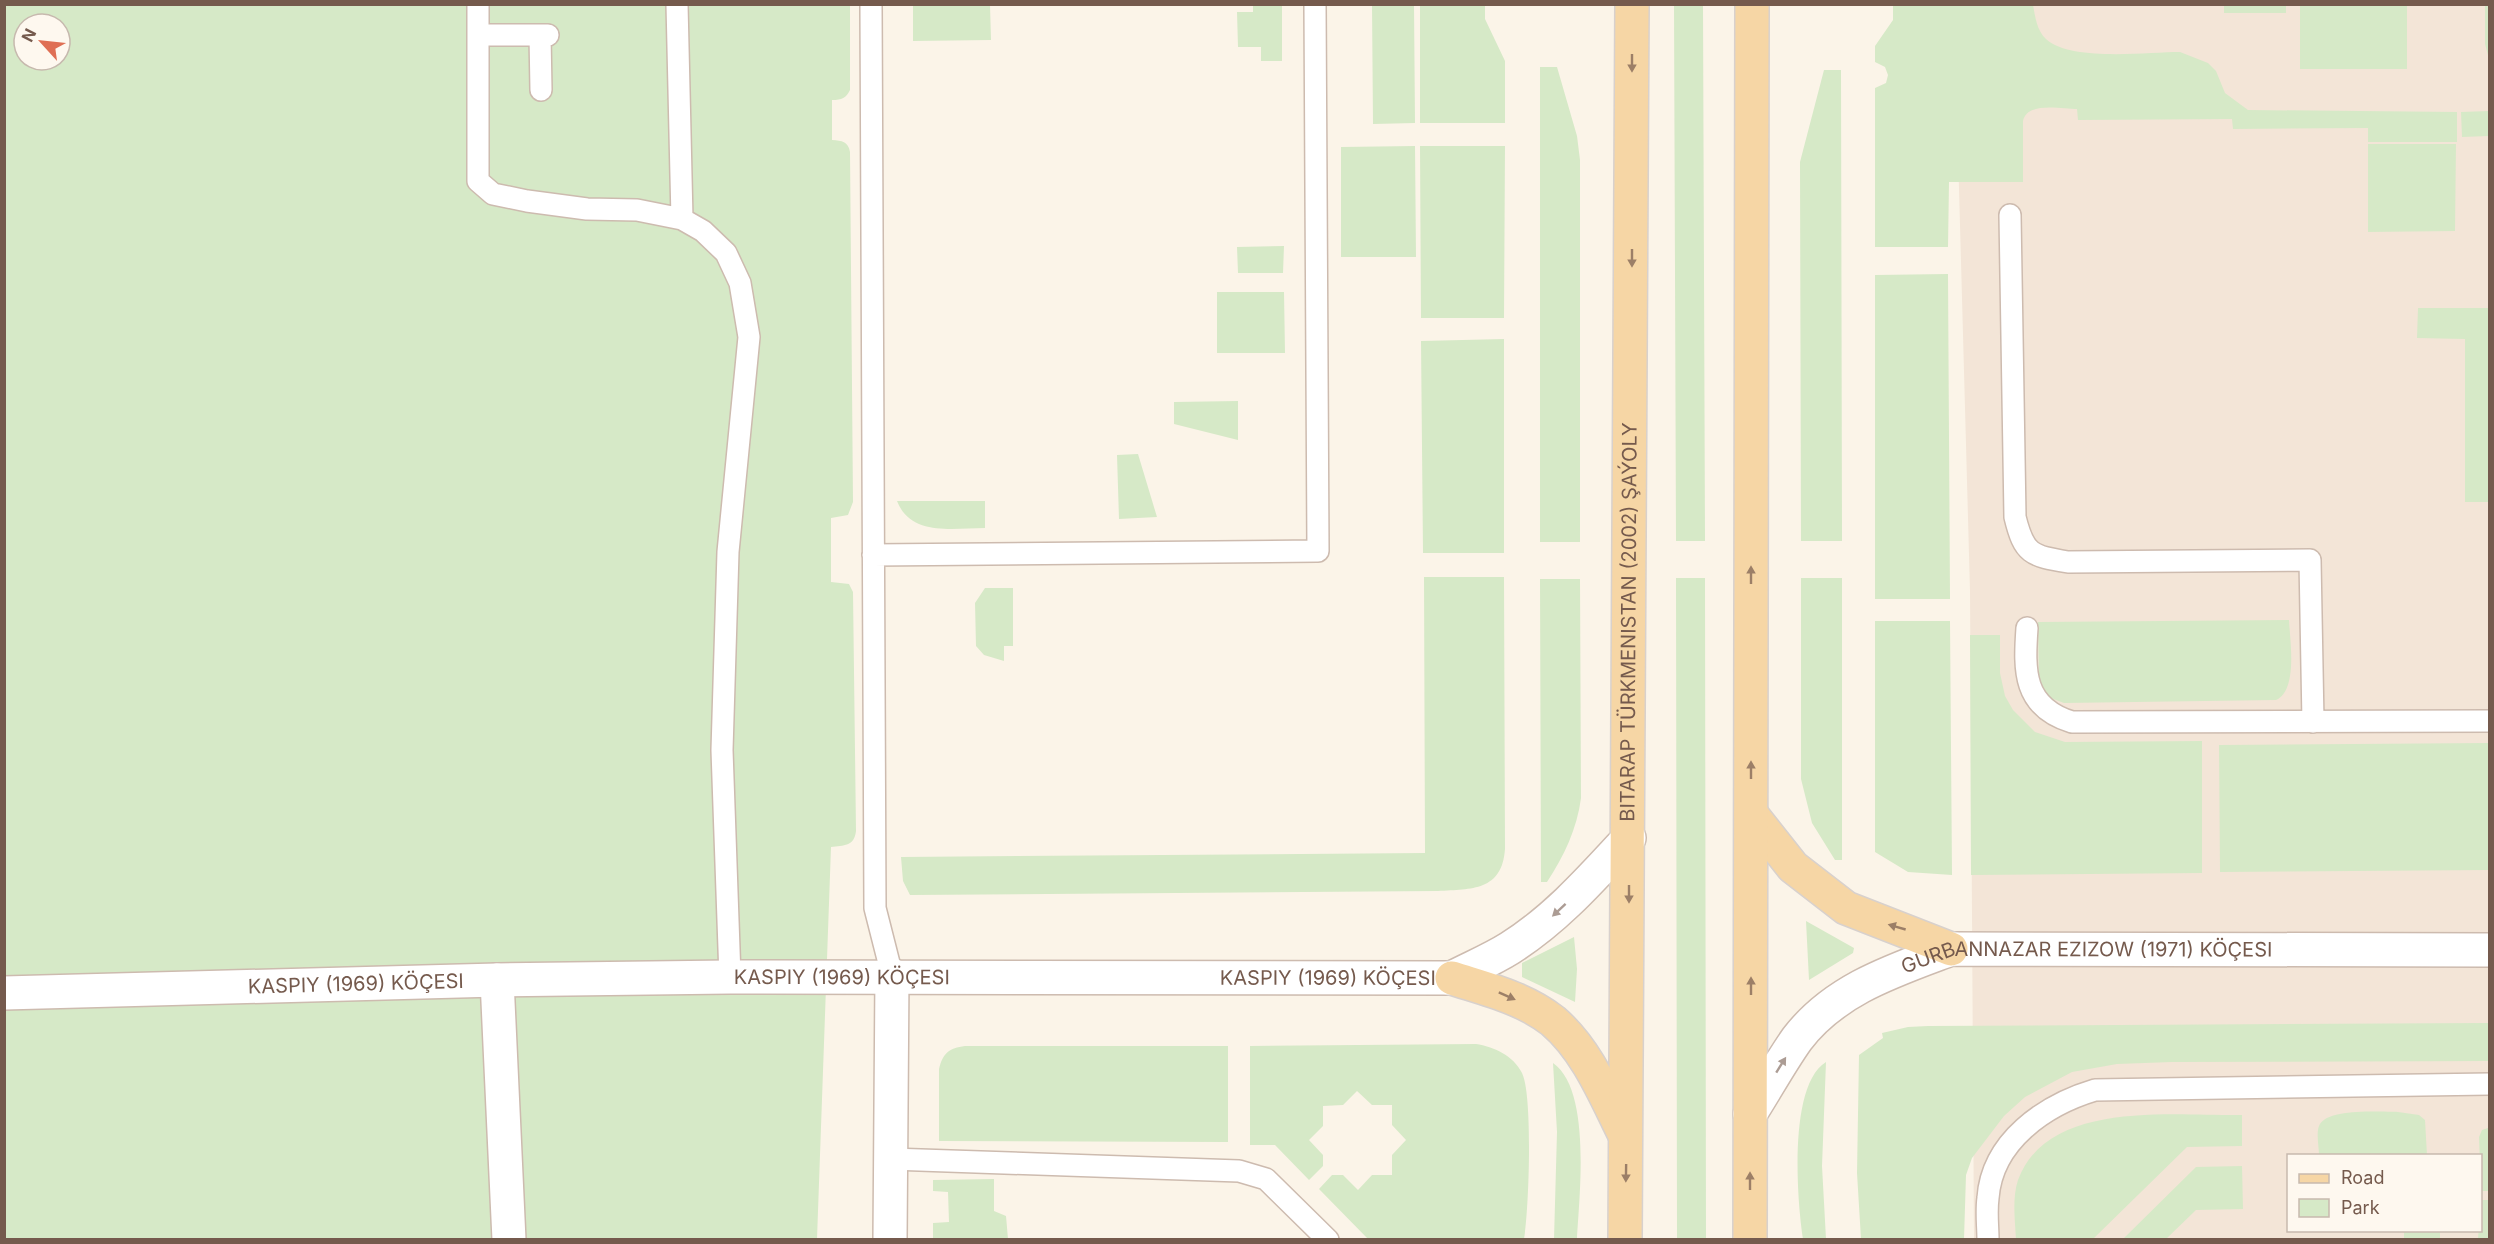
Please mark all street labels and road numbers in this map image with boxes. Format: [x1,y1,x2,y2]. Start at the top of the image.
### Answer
street label: BITARAP TÜRKMENISTAN (2002) ŞAÝOLY [1615,422,1642,822]
street label: GURBANNAZAR EZIZOW (1971) KÖÇESI [1898,937,2272,979]
street label: KASPIY (1969) KÖÇESI [734,965,950,989]
street label: KASPIY (1969) KÖÇESI [1220,966,1436,990]
street label: KASPIY (1969) KÖÇESI [248,969,464,999]

